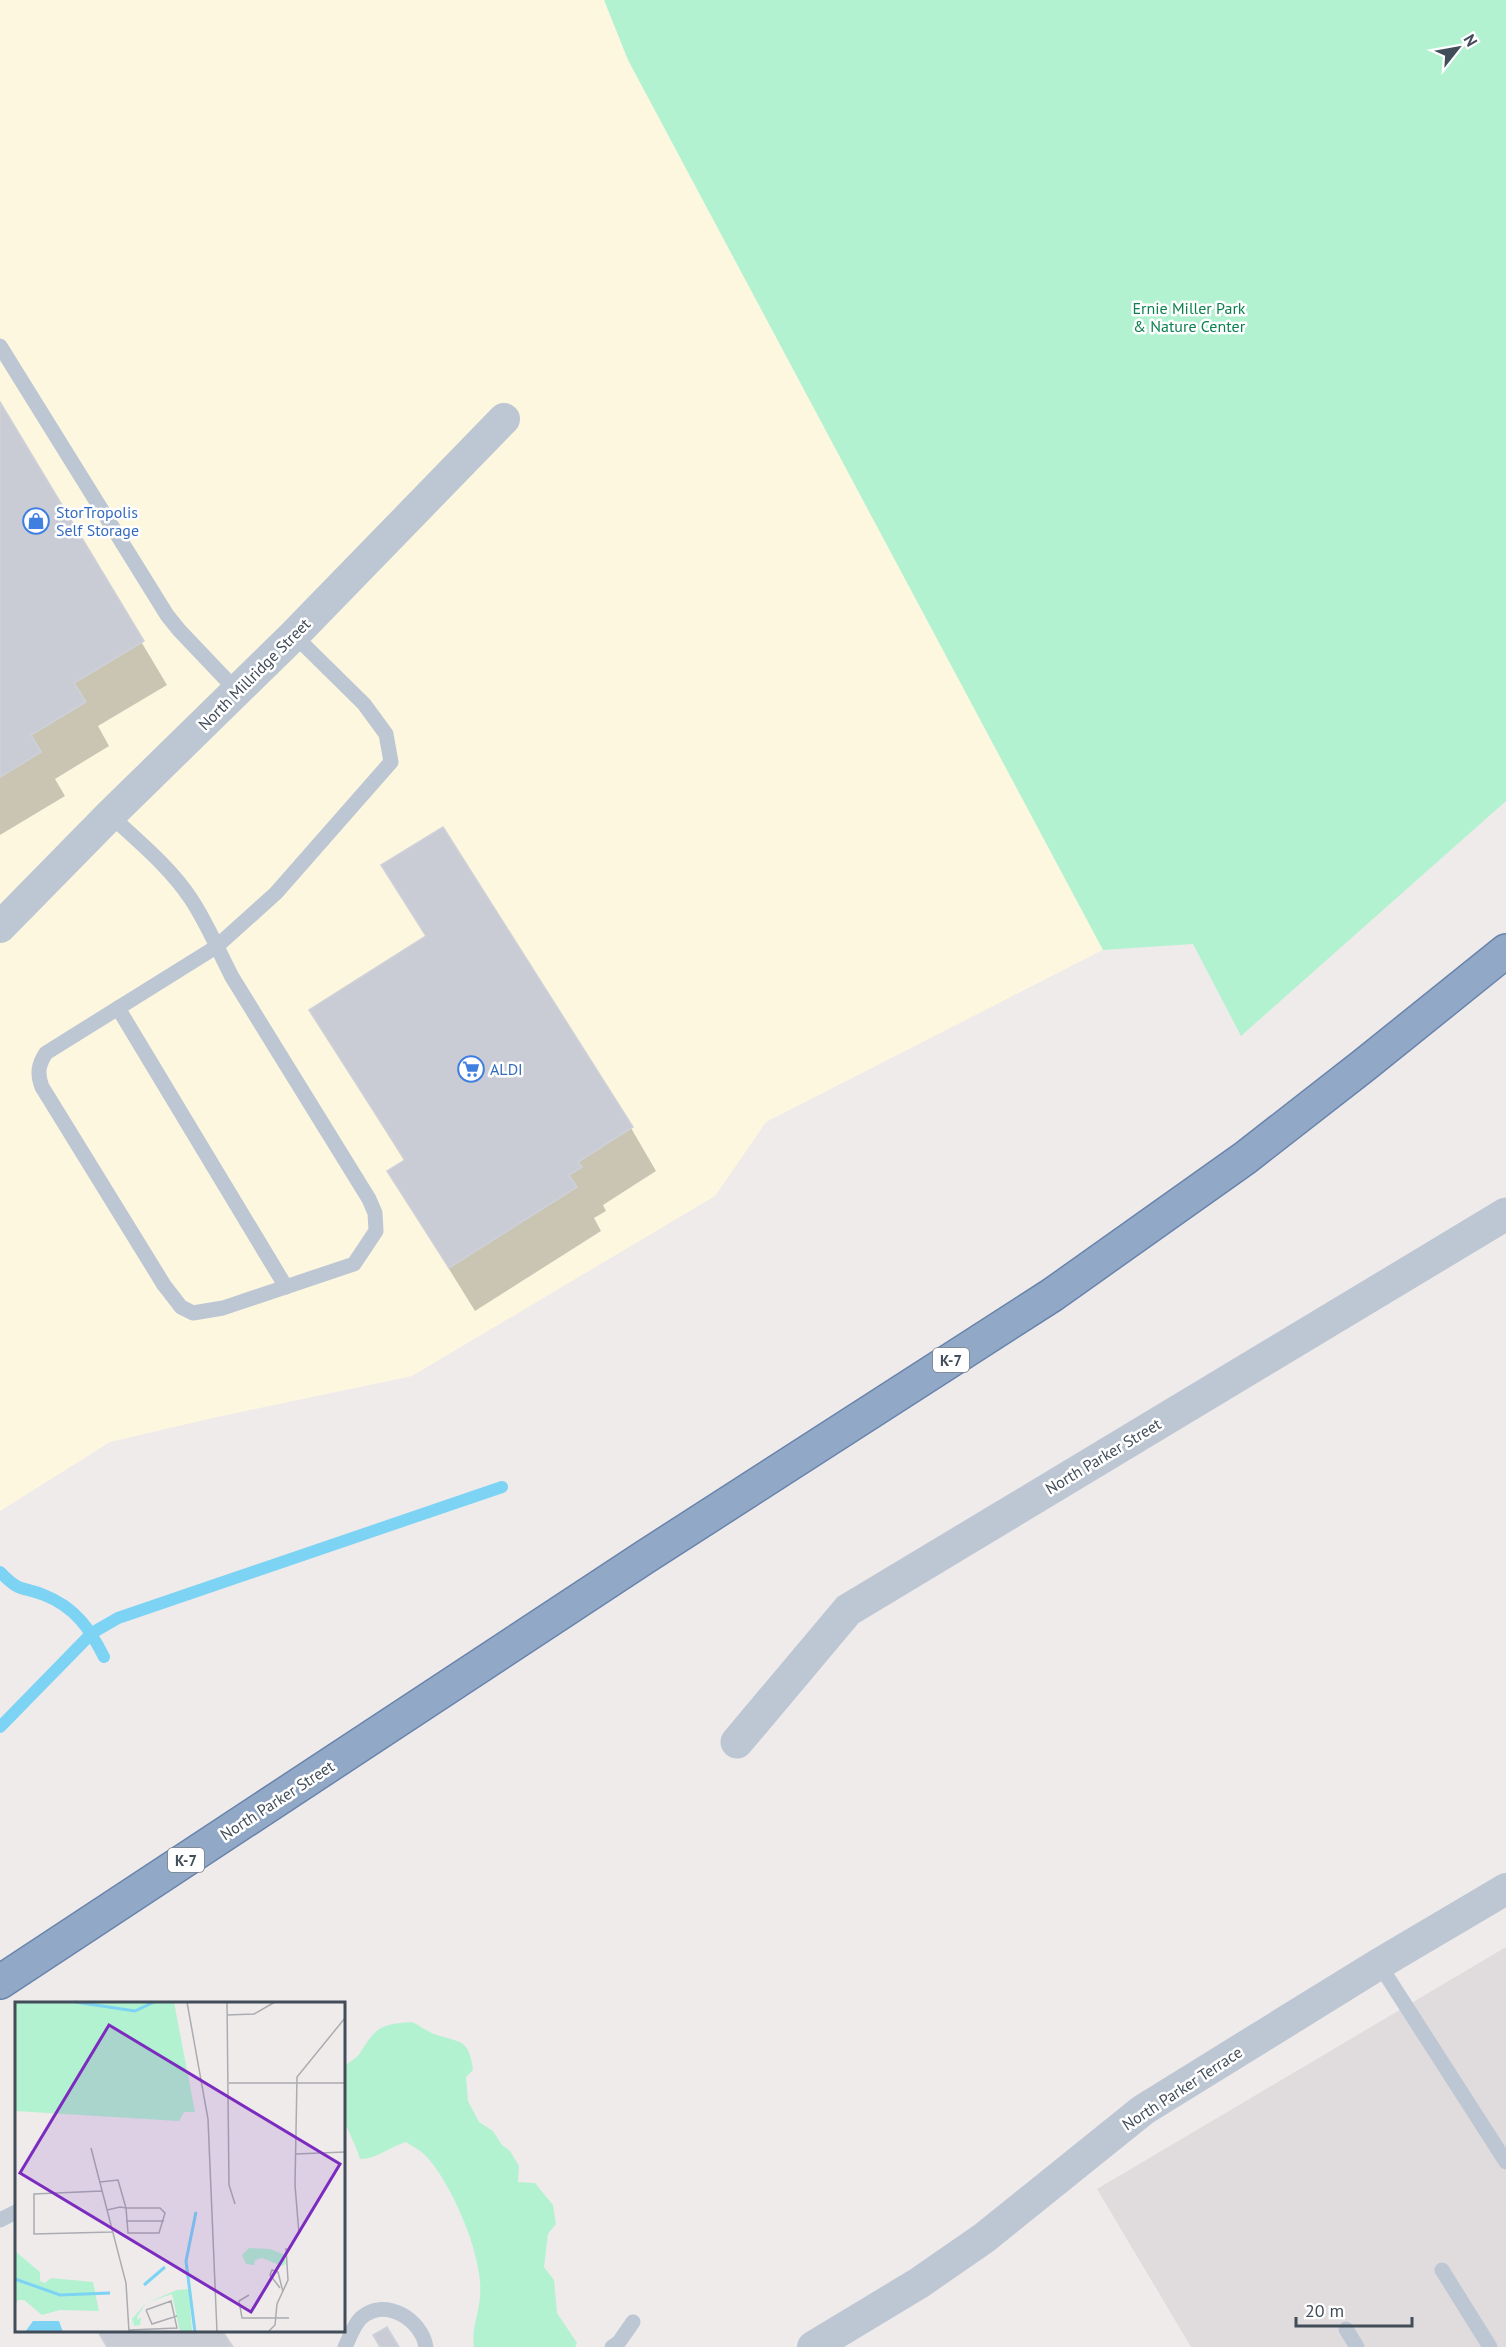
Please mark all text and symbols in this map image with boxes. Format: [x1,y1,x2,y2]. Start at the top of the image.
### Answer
north arrow [1428,18,1488,78]
text: N [1460,31,1482,50]
park label: Ernie Miller Park & Nature Center [1132,298,1246,336]
place label: StorTropolis Self Storage [56,502,139,540]
shop icon: StorTropolis Self Storage [21,506,51,536]
street label: North Millridge Street [194,613,315,734]
supermarket icon: ALDI [456,1054,486,1084]
place label: ALDI [490,1059,523,1079]
road number: K-7 [933,1348,969,1372]
street label: North Parker Street [1041,1413,1165,1498]
street label: North Parker Street [216,1755,338,1844]
road number: K-7 [168,1848,204,1872]
inset map [15,2002,345,2332]
street label: North Parker Terrace [1118,2042,1246,2134]
scale bar [1296,2290,1412,2328]
text: 20 m [1305,2299,1344,2322]

